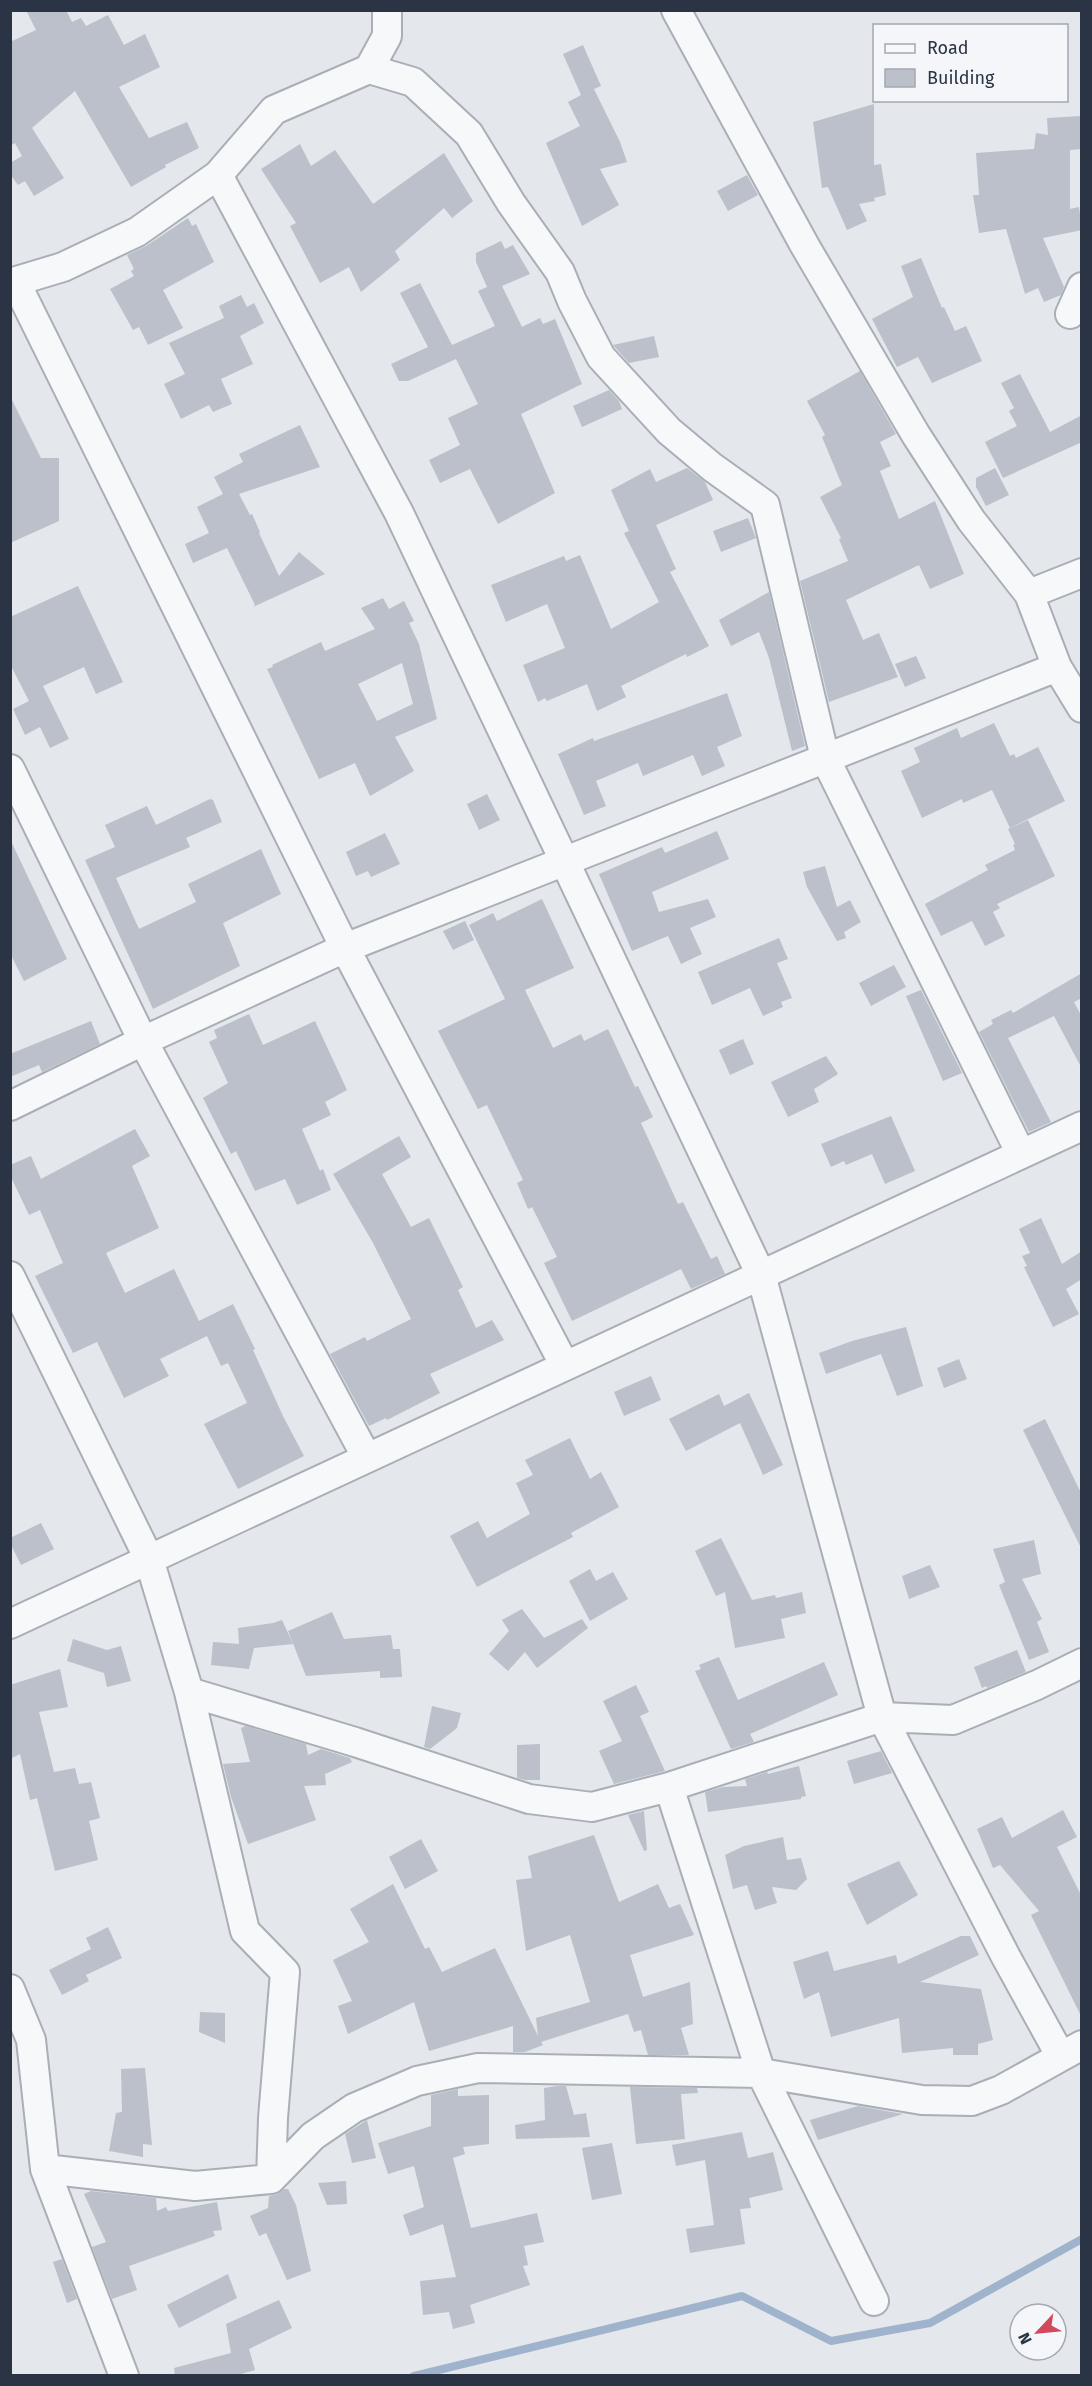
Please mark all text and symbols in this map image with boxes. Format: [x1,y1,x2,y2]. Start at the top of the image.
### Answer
legend [873,24,1068,102]
text: Road [927,37,969,59]
text: Building [927,67,995,89]
north arrow [1008,2302,1068,2362]
text: N [1014,2329,1036,2347]

